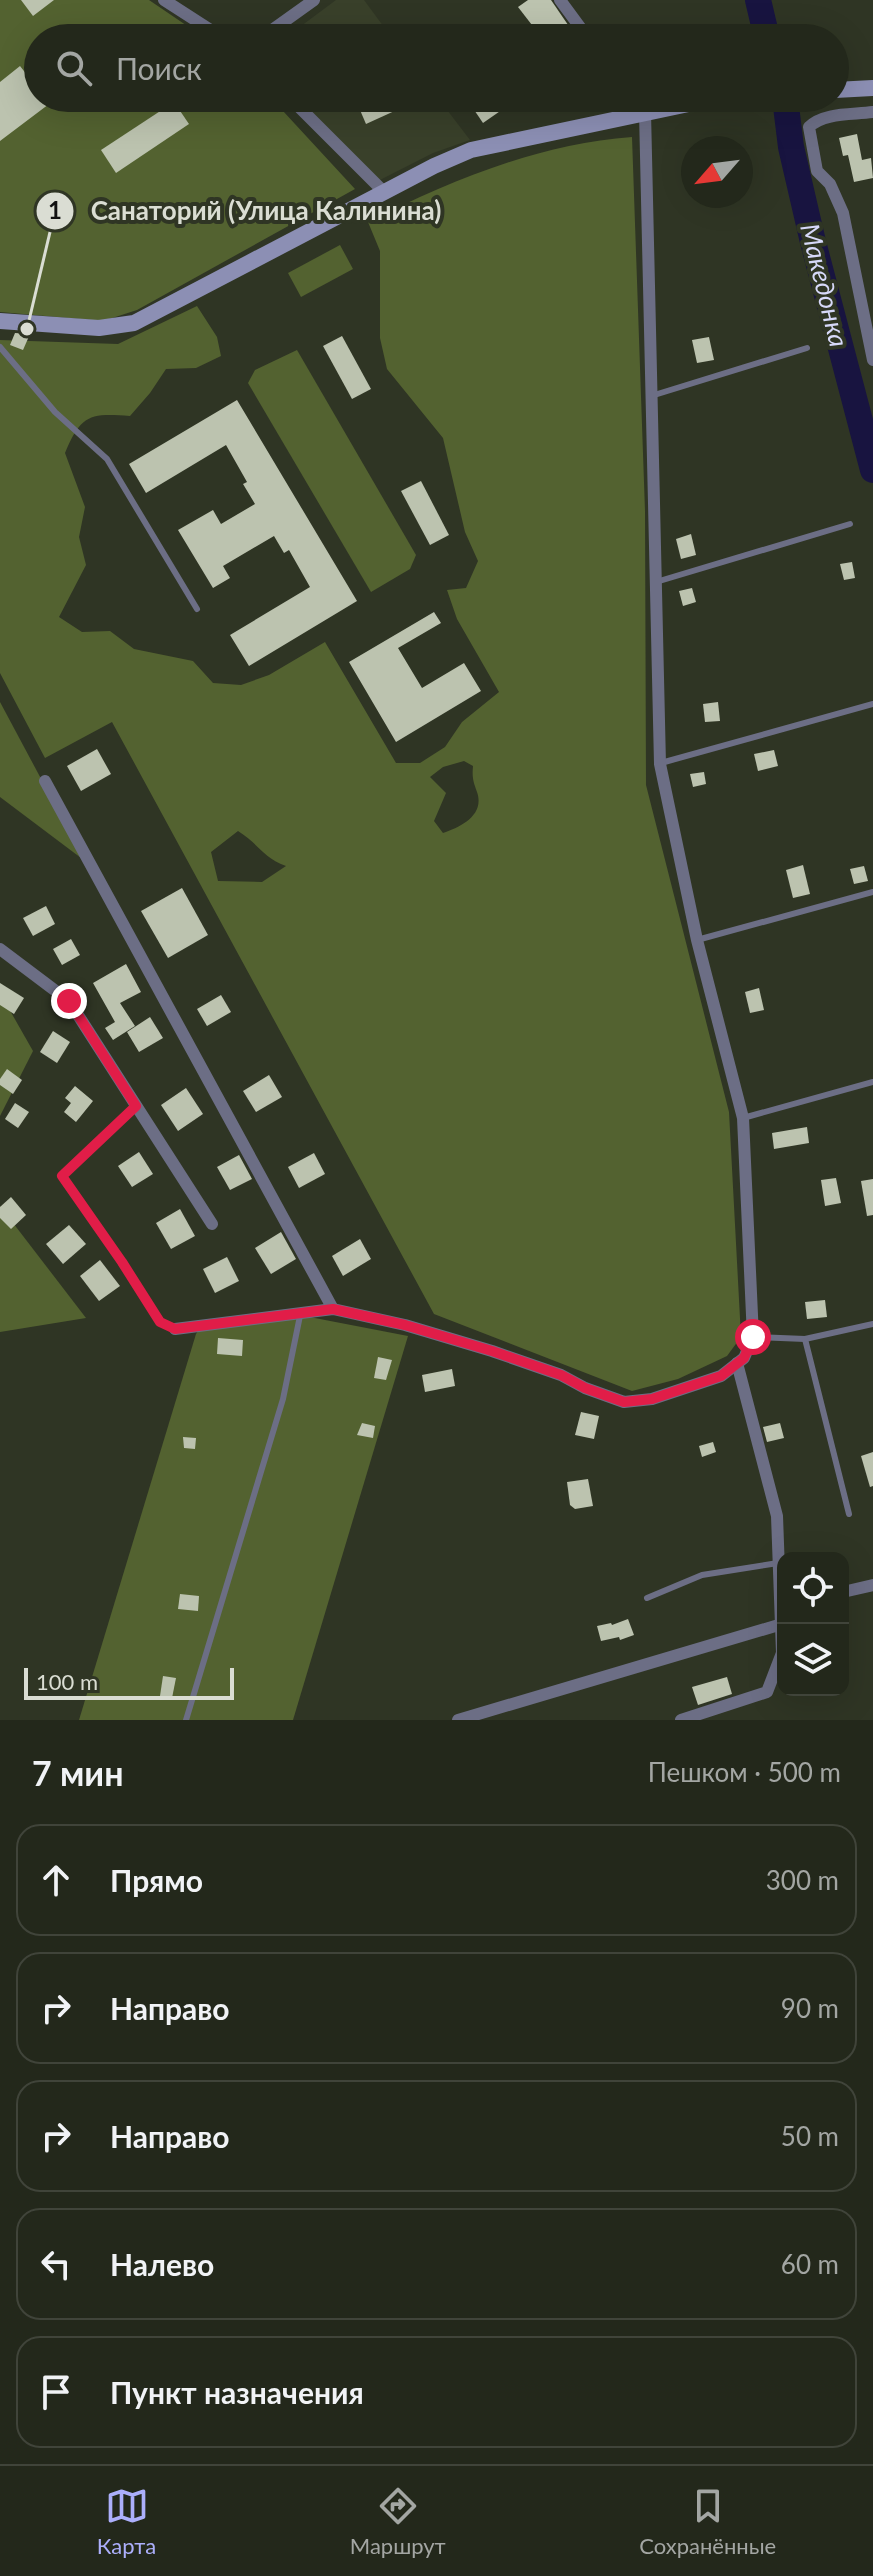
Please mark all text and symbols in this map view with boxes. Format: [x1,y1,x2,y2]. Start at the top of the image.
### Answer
search box [24,24,849,112]
icon: search [52,46,96,90]
text: Поиск [116,50,202,86]
north arrow [681,136,753,208]
callout: Санаторий (Улица Калинина) [35,186,458,236]
text: Санаторий (Улица Калинина) [91,194,441,226]
text: 1 [48,195,62,224]
water label: Македонка [794,220,856,350]
route end [51,983,87,1019]
route start [735,1319,771,1355]
map controls [777,1552,849,1696]
button: locate [777,1552,849,1624]
button: layers [777,1624,849,1696]
scale bar [24,1664,234,1700]
text: 100 m [36,1668,98,1695]
text: 7 мин [32,1752,124,1793]
text: Пешком · 500 m [648,1756,841,1788]
icon: ahead [34,1858,78,1902]
text: Прямо [110,1862,203,1898]
text: 300 m [766,1864,839,1896]
icon: right [34,1986,78,2030]
text: Направо [110,1990,230,2026]
text: 90 m [781,1992,839,2024]
icon: right [34,2114,78,2158]
text: Направо [110,2118,230,2154]
text: 50 m [781,2120,839,2152]
icon: left [34,2242,78,2286]
text: Налево [110,2246,214,2282]
text: 60 m [781,2248,839,2280]
icon: arrive [34,2370,78,2414]
text: Пункт назначения [110,2374,364,2410]
tab: Карта [97,2484,156,2559]
tab: Маршрут [350,2484,446,2559]
tab: Сохранённые [639,2484,776,2559]

